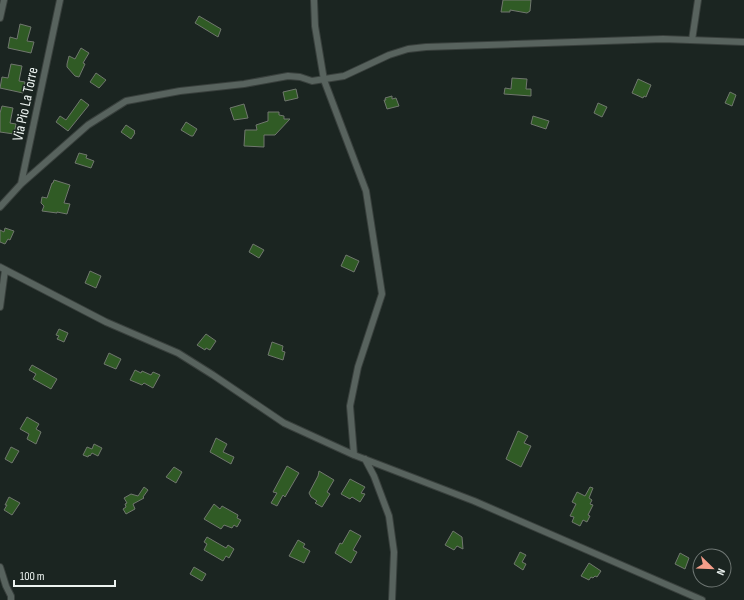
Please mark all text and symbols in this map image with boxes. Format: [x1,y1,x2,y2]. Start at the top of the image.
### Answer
street label: Via Pio La Torre [8,66,43,143]
north arrow [692,548,732,588]
scale bar [14,562,115,588]
text: N [714,566,728,577]
text: 100 m [20,569,45,584]

